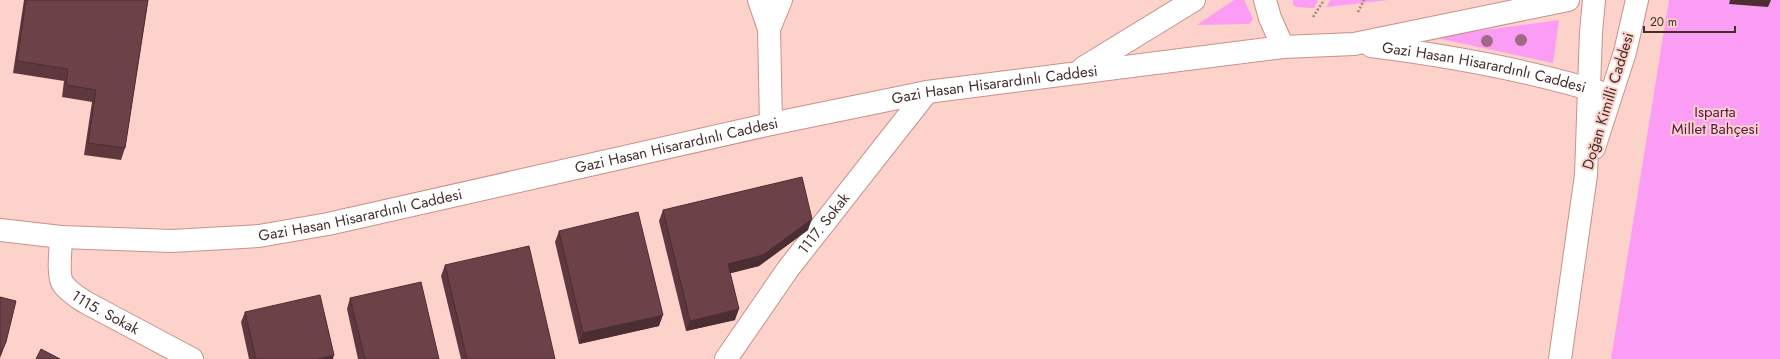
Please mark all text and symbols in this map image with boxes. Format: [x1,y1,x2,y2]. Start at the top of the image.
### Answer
scale bar [1644,8,1735,34]
text: 20 m [1650,13,1677,31]
street label: Doğan Kimilli Caddesi [1577,30,1639,172]
street label: Gazi Hasan Hisarardınlı Caddesi [1381,36,1589,98]
street label: Gazi Hasan Hisarardınlı Caddesi [890,60,1099,110]
park label: Isparta Millet Bahçesi [1671,101,1759,140]
street label: Gazi Hasan Hisarardınlı Caddesi [573,112,780,179]
street label: Gazi Hasan Hisarardınlı Caddesi [257,183,464,247]
street label: 1117. Sokak [793,188,855,259]
street label: 1115. Sokak [67,285,144,340]

